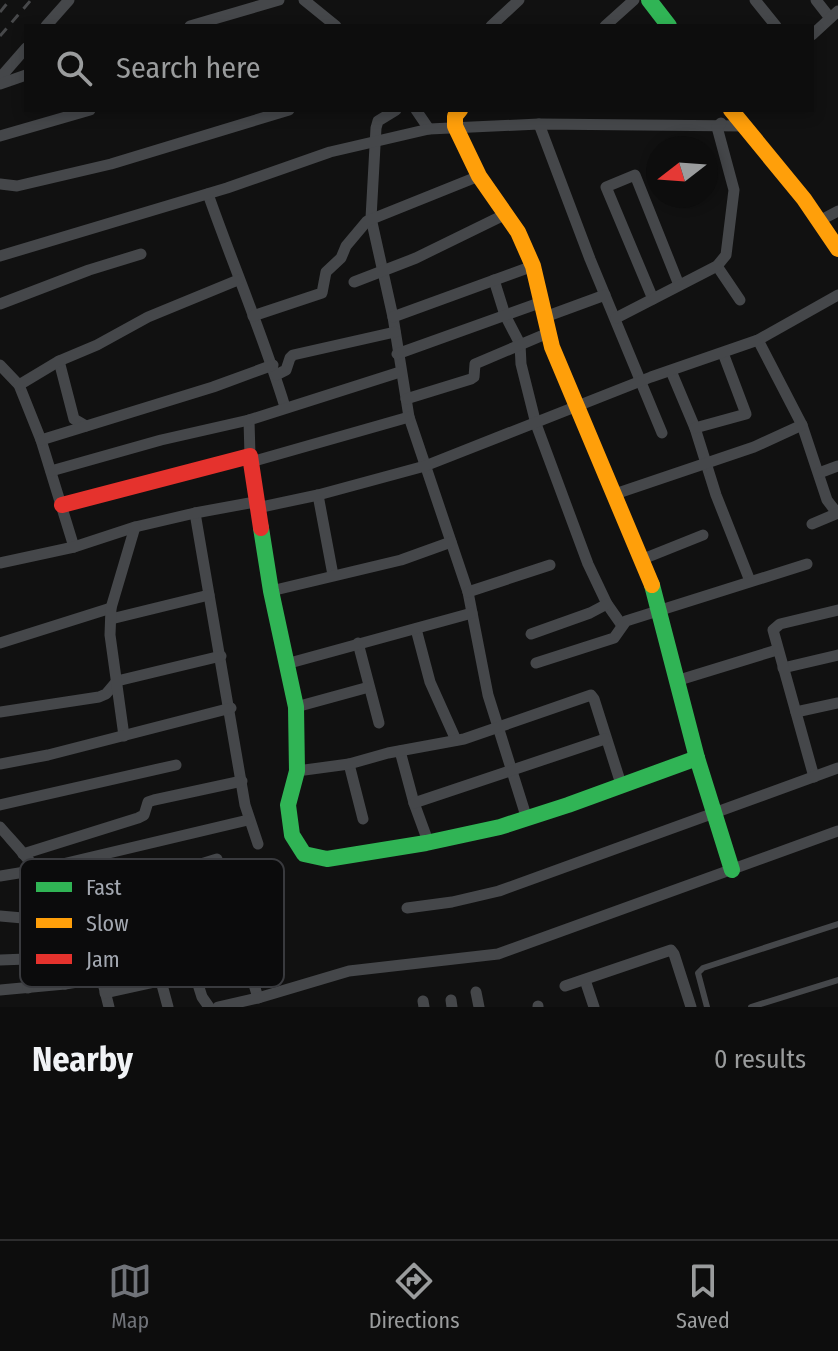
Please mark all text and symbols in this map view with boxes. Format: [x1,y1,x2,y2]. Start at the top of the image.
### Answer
search box [24,24,814,112]
icon: search [52,46,96,90]
text: Search here [116,50,261,86]
north arrow [646,136,718,208]
legend [20,859,284,987]
text: Fast [86,874,122,901]
text: Slow [86,910,129,937]
text: Jam [86,946,120,973]
text: Nearby [32,1039,133,1080]
text: 0 results [714,1044,806,1075]
tab: Map [108,1259,152,1334]
tab: Directions [369,1259,460,1334]
tab: Saved [676,1259,730,1334]

